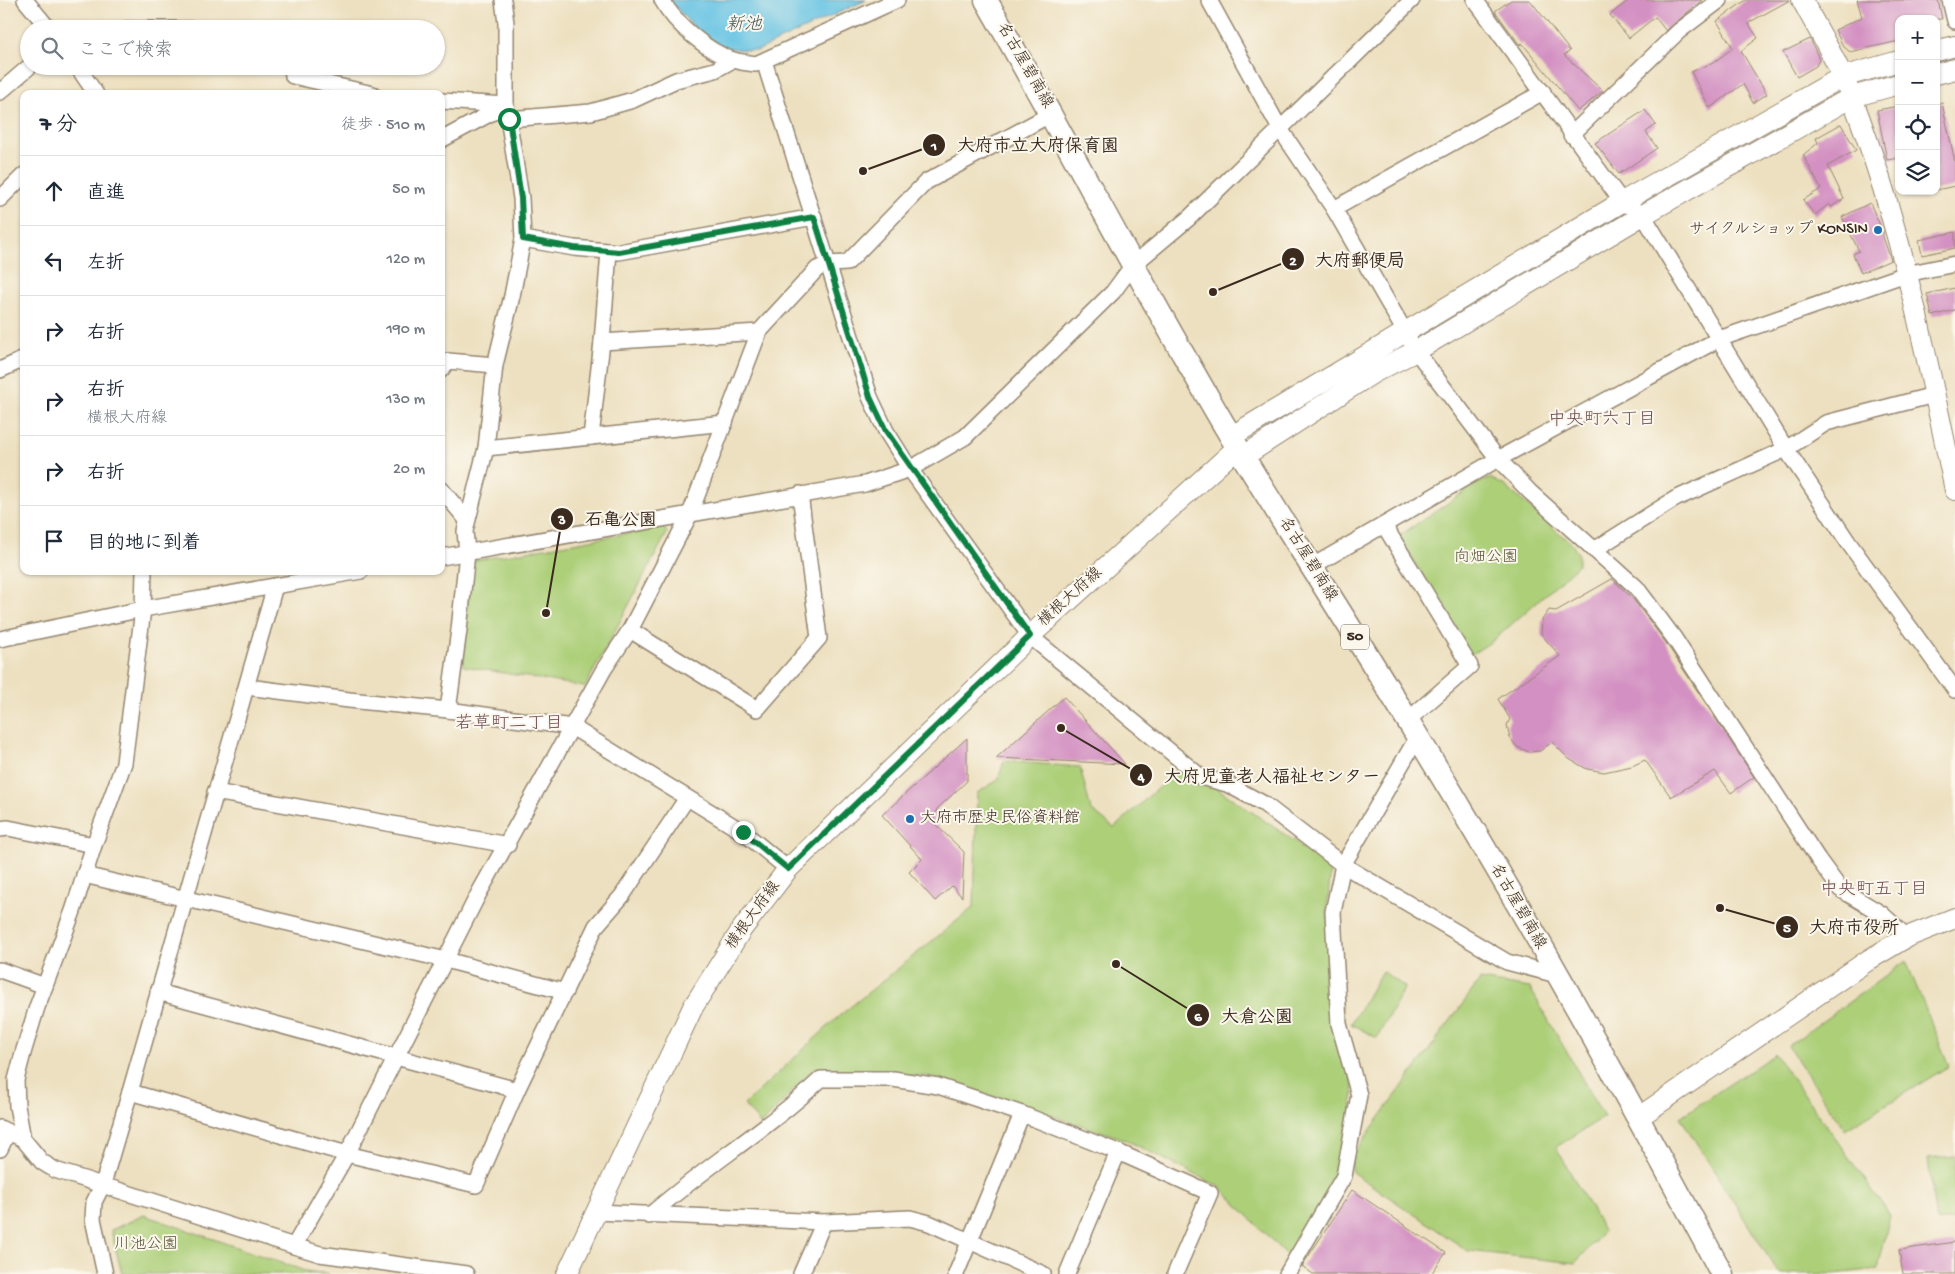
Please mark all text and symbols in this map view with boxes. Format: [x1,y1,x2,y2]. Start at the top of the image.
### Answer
water label: 新池 [726,14,763,36]
map controls [1895,15,1940,195]
button: + [1895,15,1940,60]
street label: 名古屋碧南線 [992,19,1058,112]
search box [20,20,445,75]
icon: search [38,34,66,62]
text: ここで検索 [78,40,173,63]
button: − [1895,60,1940,105]
button: locate [1895,105,1940,150]
route start [498,108,521,131]
text: 7 分 [40,114,77,139]
text: 徒歩 · 510 m [341,117,425,136]
callout: 大府市立大府保育園 [922,128,1129,161]
text: 大府市立大府保育園 [957,136,1119,158]
text: 1 [930,138,937,156]
button: layers [1895,150,1940,195]
icon: ahead [40,177,68,205]
text: 50 m [392,181,425,200]
text: 直進 [87,183,125,206]
place label: サイクルショップ KONSIN [1689,220,1868,240]
marker: サイクルショップ KONSIN [1872,224,1884,236]
callout: 大府郵便局 [1280,243,1415,276]
icon: left [40,247,68,275]
text: 120 m [386,251,425,270]
text: 大府郵便局 [1315,251,1405,273]
text: 左折 [87,253,125,276]
text: 2 [1289,253,1297,271]
icon: right [40,317,68,345]
text: 190 m [386,321,425,340]
text: 右折 [87,323,125,346]
text: 右折 [87,380,125,403]
icon: right [40,387,68,415]
text: 130 m [386,391,425,410]
district label: 中央町六丁目 [1548,409,1656,431]
text: 横根大府線 [87,410,167,429]
icon: right [40,457,68,485]
text: 20 m [393,461,425,480]
text: 右折 [87,463,125,486]
callout: 石亀公園 [550,502,667,535]
text: 石亀公園 [585,510,657,532]
text: 3 [557,512,566,530]
street label: 名古屋碧南線 [1274,513,1342,606]
icon: arrive [40,527,68,555]
text: 目的地に到着 [87,533,201,556]
park label: 向畑公園 [1454,548,1518,568]
street label: 横根大府線 [1034,563,1107,632]
road number: 50 [1341,624,1369,650]
district label: 若草町二丁目 [455,713,563,735]
callout: 大府児童老人福祉センター [1129,759,1390,792]
text: 大府児童老人福祉センター [1164,766,1380,789]
text: 4 [1136,769,1145,787]
place label: 大府市歴史民俗資料館 [920,808,1080,829]
marker: 大府市歴史民俗資料館 [904,813,916,825]
route end [732,821,755,844]
street label: 名古屋碧南線 [1485,860,1551,953]
street label: 横根大府線 [721,877,785,954]
district label: 中央町五丁目 [1820,879,1928,901]
callout: 大府市役所 [1774,911,1909,944]
text: 大府市役所 [1809,918,1899,940]
text: 5 [1783,920,1791,938]
callout: 大倉公園 [1186,999,1303,1032]
text: 大倉公園 [1221,1007,1293,1029]
text: 6 [1194,1009,1202,1027]
park label: 川池公園 [114,1235,178,1255]

